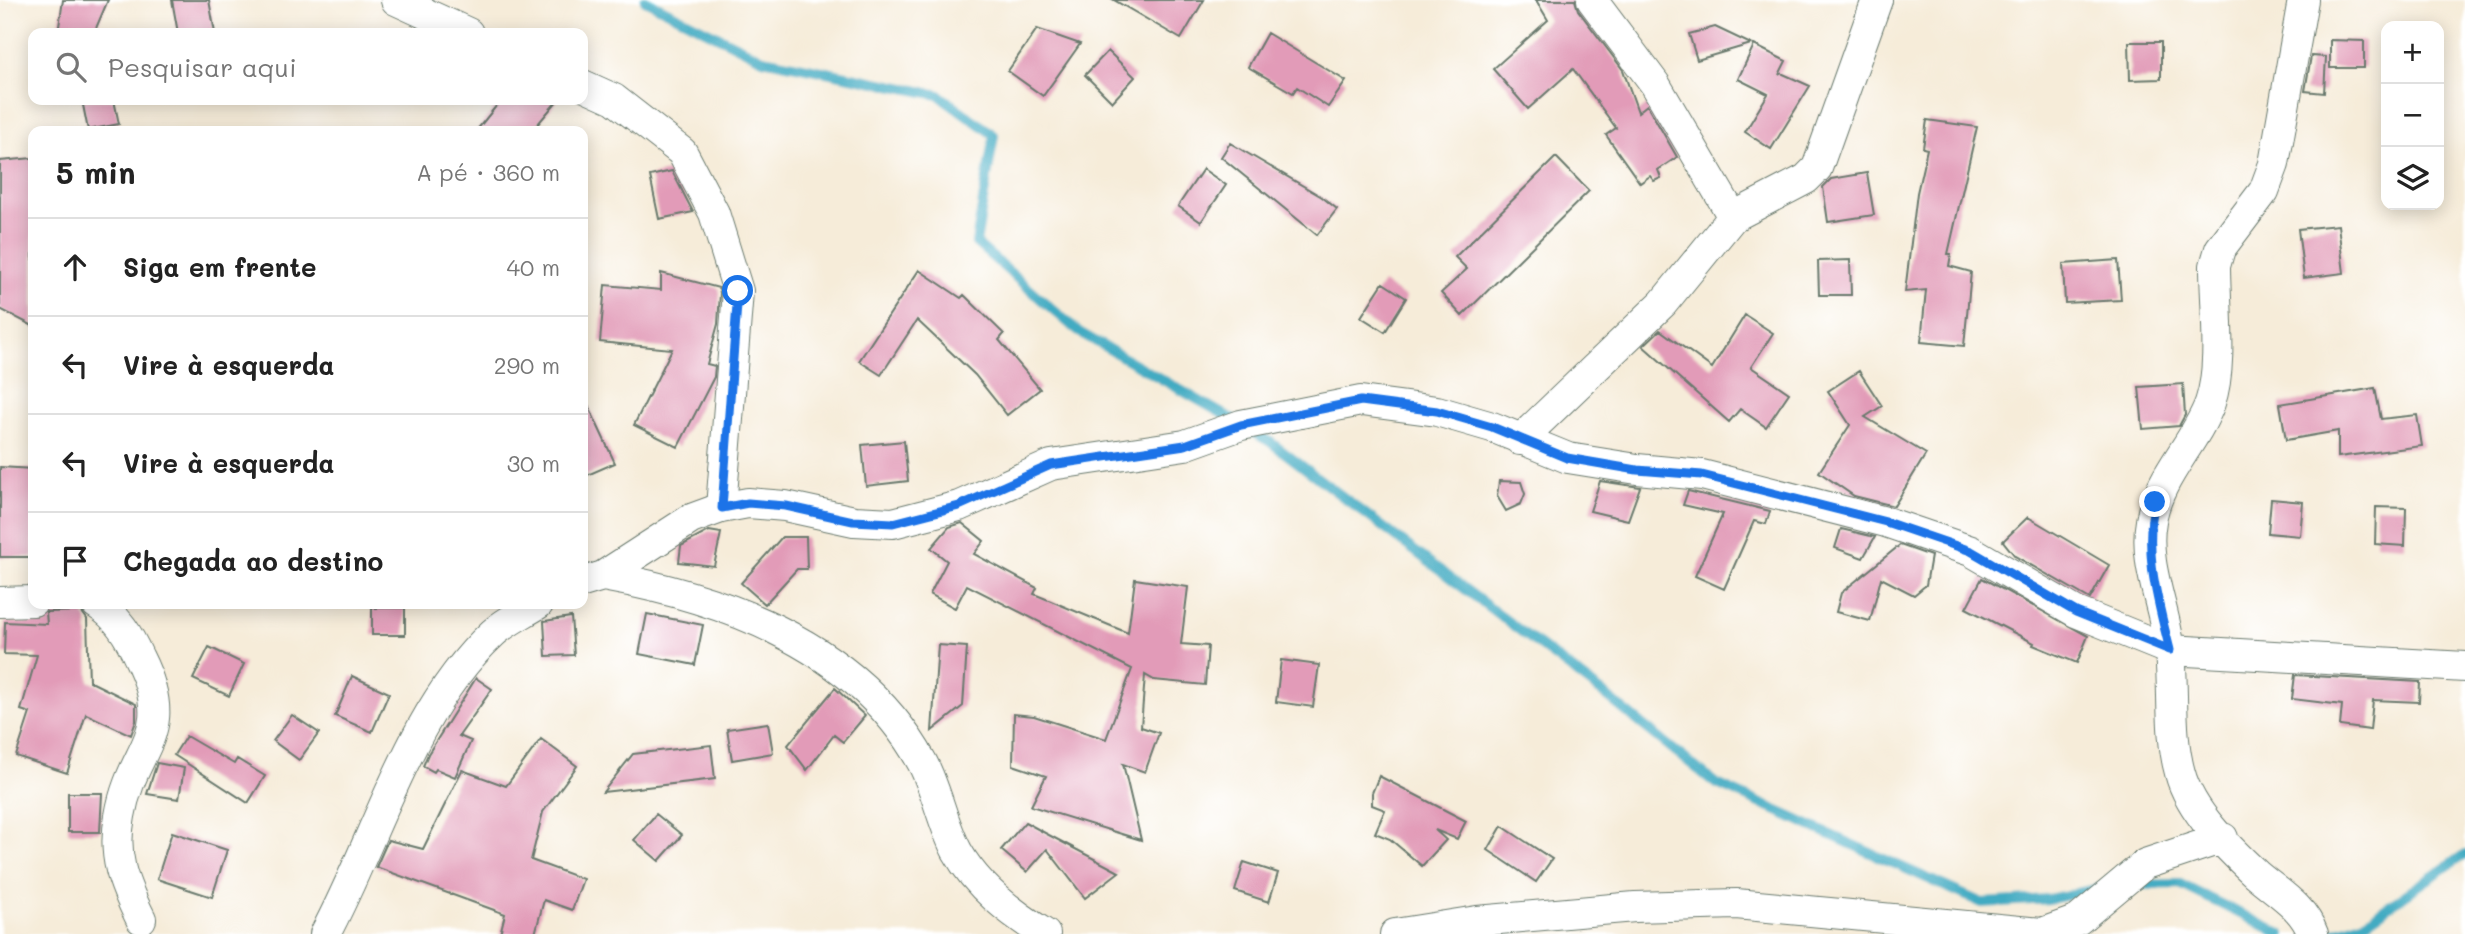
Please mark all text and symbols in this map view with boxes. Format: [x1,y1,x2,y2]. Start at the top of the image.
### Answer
map controls [2381,21,2444,210]
button: + [2381,21,2444,84]
search box [28,28,588,105]
icon: search [52,48,90,86]
text: Pesquisar aqui [108,50,297,84]
button: − [2381,84,2444,147]
button: layers [2381,147,2444,210]
text: 5 min [56,152,136,192]
text: A pé · 360 m [416,157,560,187]
icon: ahead [56,248,94,286]
text: Siga em frente [123,250,317,284]
text: 40 m [507,252,560,282]
route start [722,275,753,306]
icon: left [56,346,94,384]
text: Vire à esquerda [123,348,334,382]
text: 290 m [494,350,560,380]
icon: left [56,444,94,482]
text: Vire à esquerda [123,446,334,480]
text: 30 m [507,448,560,478]
route end [2139,486,2170,517]
icon: arrive [56,542,94,580]
text: Chegada ao destino [123,544,383,578]

